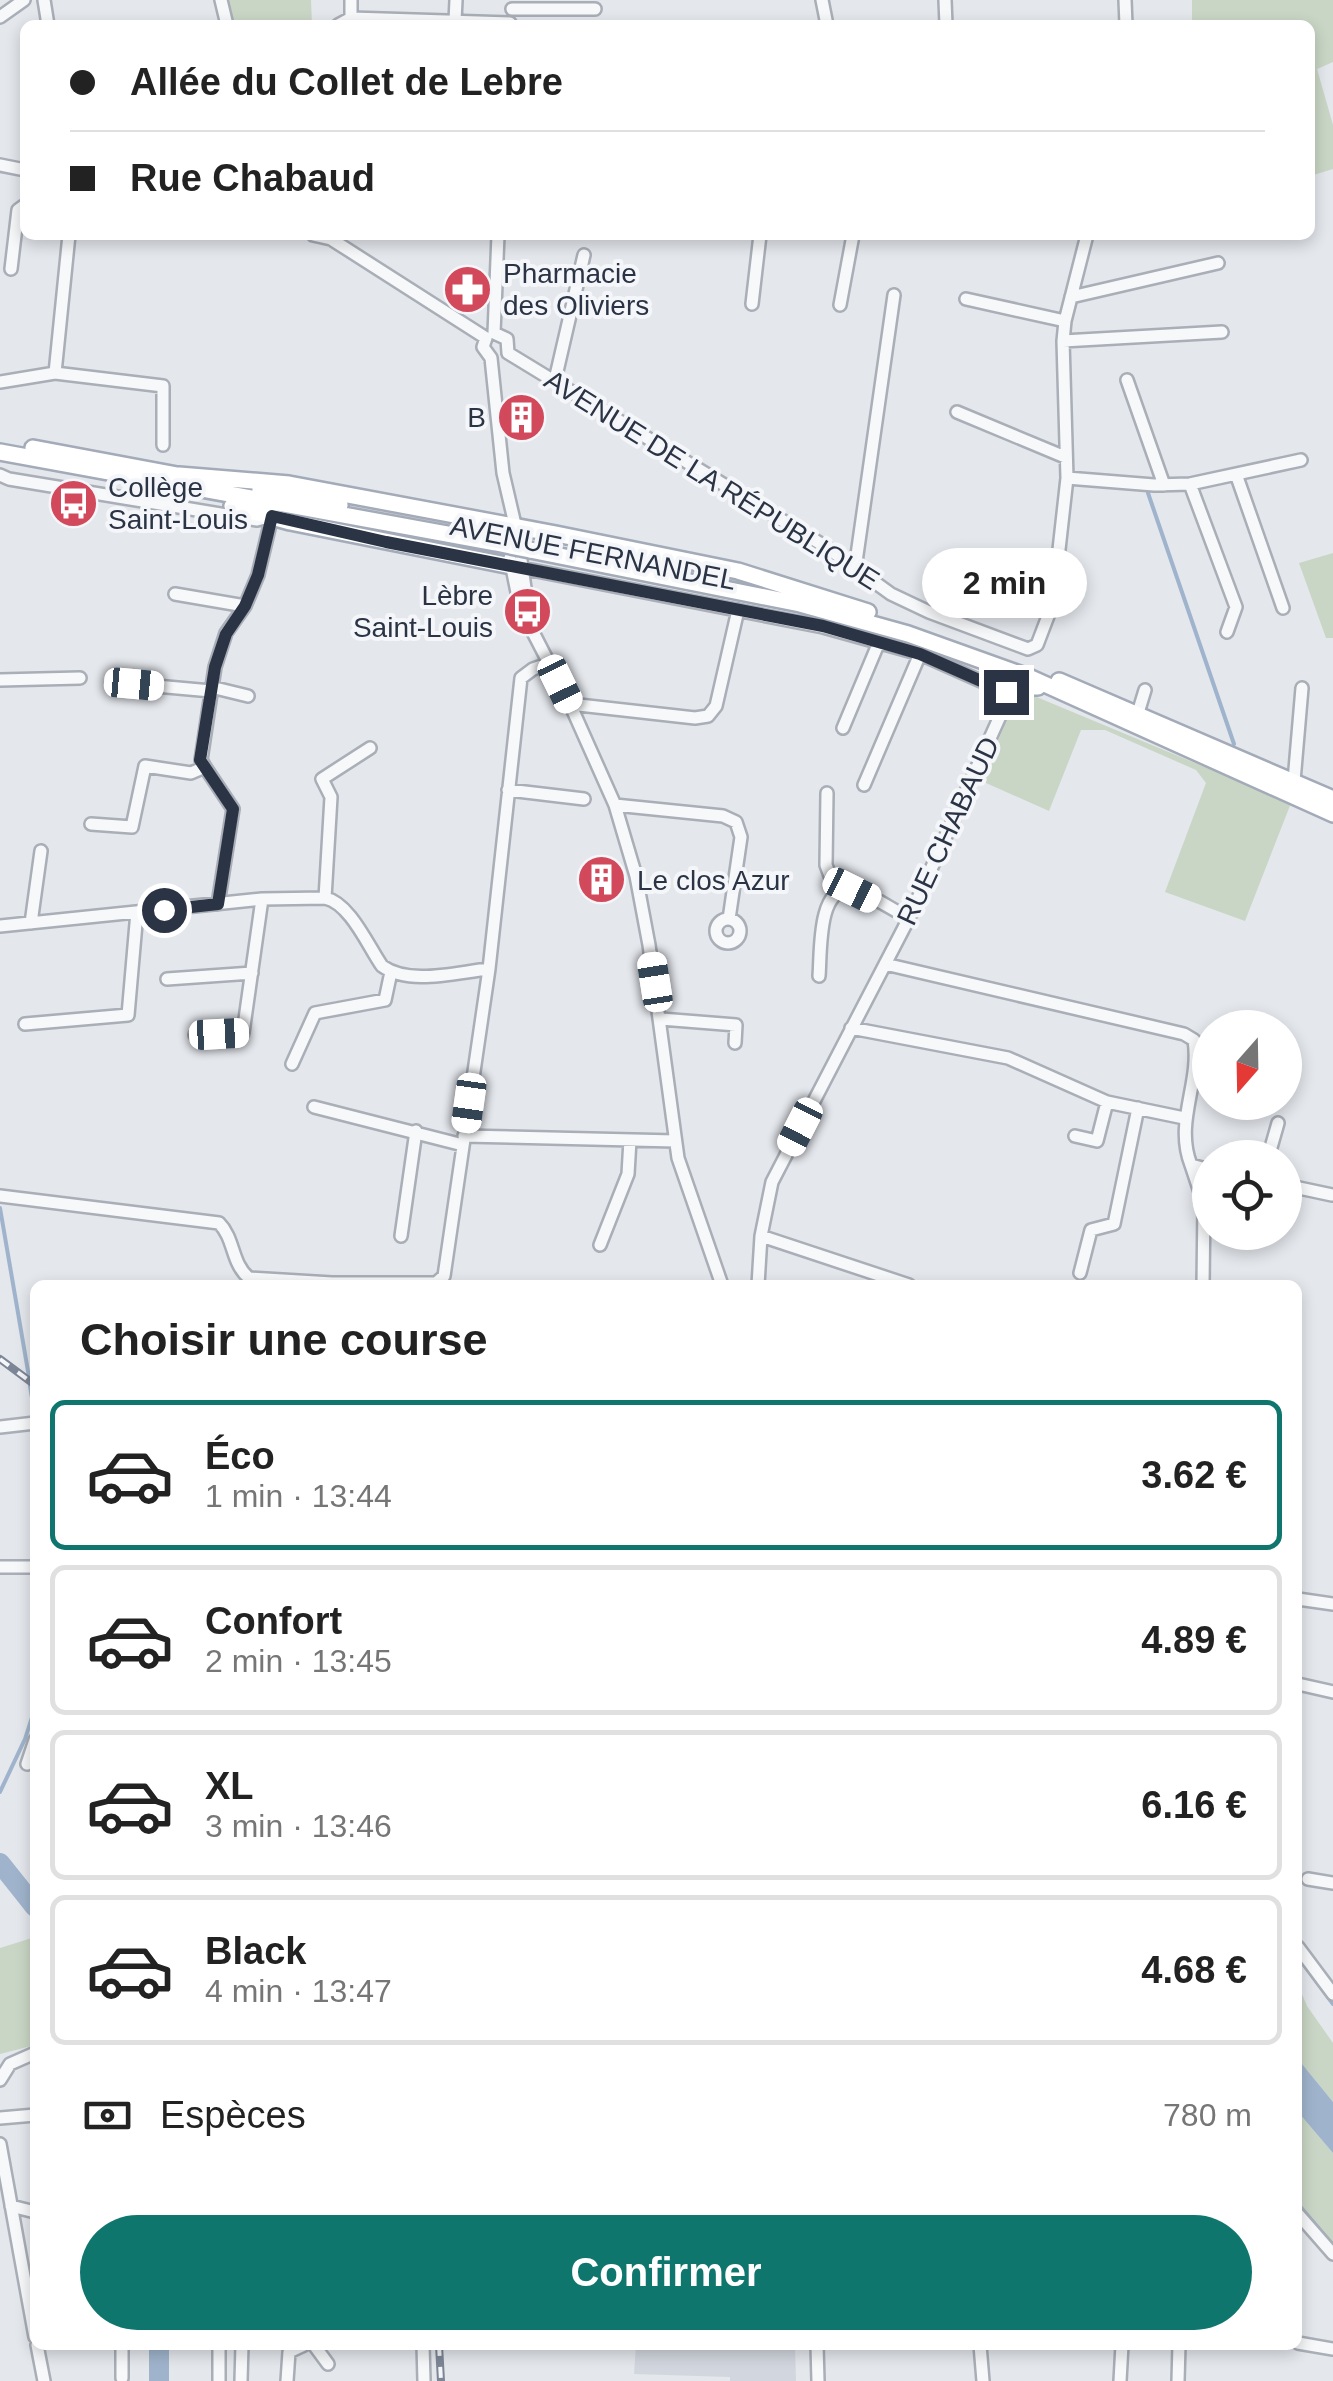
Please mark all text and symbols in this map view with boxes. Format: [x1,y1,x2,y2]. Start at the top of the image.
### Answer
text: Allée du Collet de Lebre [130,61,563,103]
text: Rue Chabaud [130,157,375,199]
place label: Pharmacie des Oliviers [503,258,649,321]
pharmacy icon: Pharmacie des Oliviers [442,263,494,315]
street label: AVENUE DE LA RÉPUBLIQUE [539,364,885,596]
building icon: B [495,391,547,443]
place label: B [467,402,486,433]
place label: Collège Saint-Louis [108,472,248,535]
bus stop icon: Collège Saint-Louis [47,477,99,529]
street label: AVENUE FERNANDEL [447,510,739,596]
callout: 2 min [924,547,1088,617]
text: 2 min [963,565,1046,601]
place label: Lèbre Saint-Louis [353,580,493,643]
bus stop icon: Lèbre Saint-Louis [502,585,554,637]
car [533,650,587,718]
car [103,666,165,702]
route end [984,670,1029,715]
street label: RUE CHABAUD [891,732,1005,930]
building icon: Le clos Azur [576,854,628,906]
car [818,863,886,917]
place label: Le clos Azur [637,865,790,896]
route start [142,888,187,933]
car [635,950,675,1014]
north arrow [1192,1010,1302,1120]
map controls [1192,1010,1302,1250]
car [188,1017,250,1051]
car [450,1071,488,1135]
car [773,1093,827,1161]
button: locate [1192,1140,1302,1250]
text: Choisir une course [80,1314,488,1365]
icon: car [85,1430,175,1520]
text: Éco [205,1435,275,1477]
text: 3.62 € [1141,1454,1247,1496]
text: 1 min · 13:44 [205,1478,392,1514]
icon: car [85,1595,175,1685]
text: Confort [205,1600,342,1642]
text: 4.89 € [1141,1619,1247,1661]
text: 2 min · 13:45 [205,1643,392,1679]
icon: car [85,1760,175,1850]
text: XL [205,1765,254,1807]
text: 6.16 € [1141,1784,1247,1826]
text: 3 min · 13:46 [205,1808,392,1844]
icon: car [85,1925,175,2015]
text: Black [205,1930,306,1972]
text: 4.68 € [1141,1949,1247,1991]
text: 4 min · 13:47 [205,1973,392,2009]
icon: cash [80,2088,135,2143]
text: Espèces [160,2094,306,2136]
text: 780 m [1163,2097,1252,2133]
button: Confirmer [80,2215,1252,2330]

